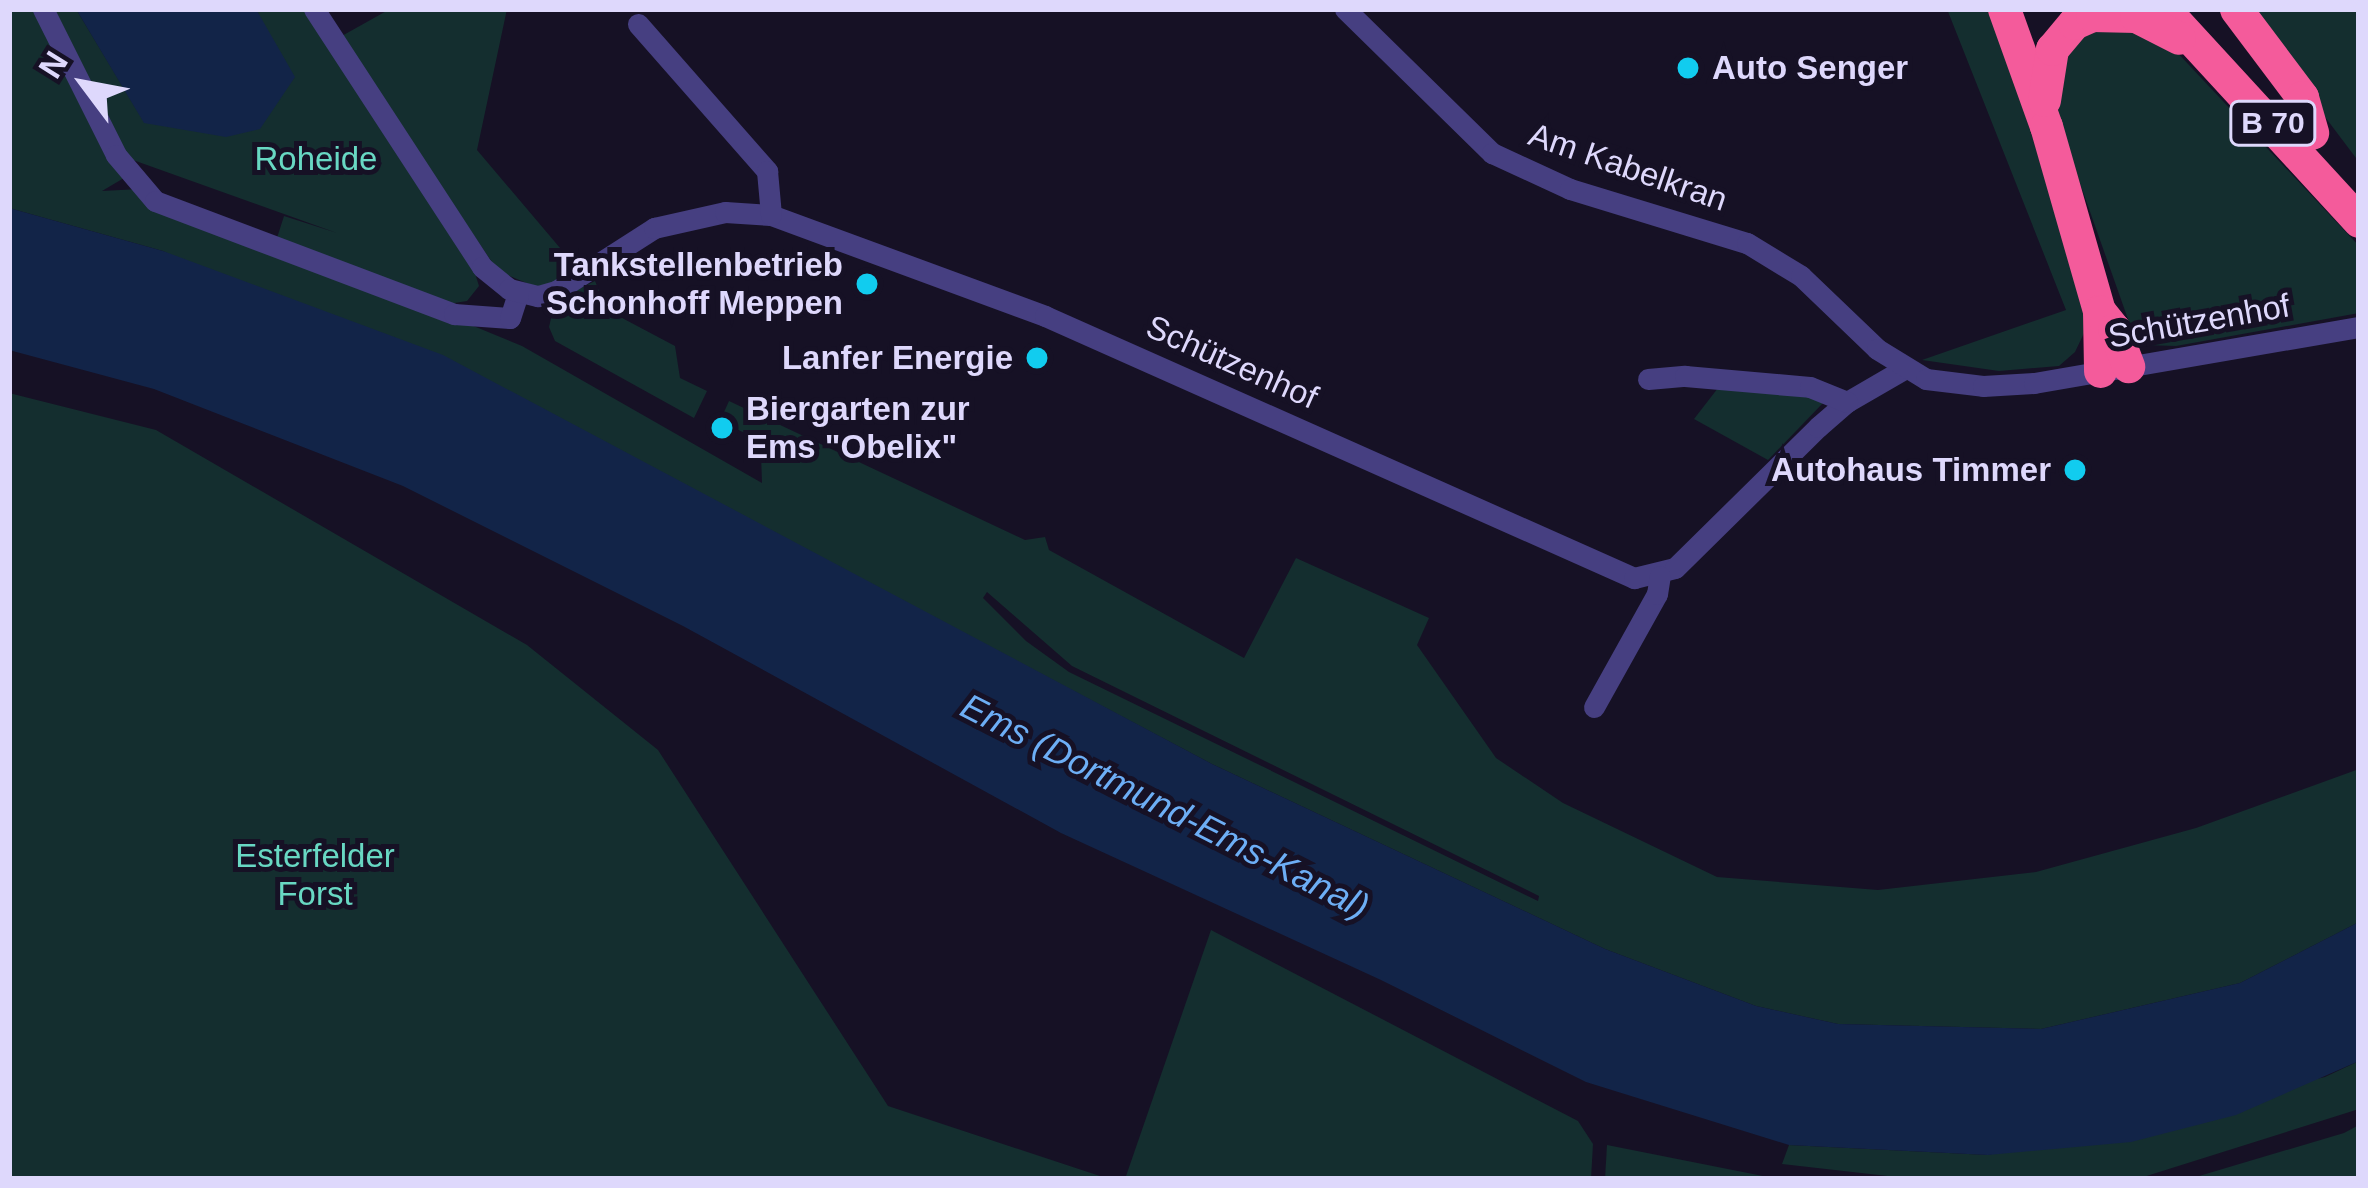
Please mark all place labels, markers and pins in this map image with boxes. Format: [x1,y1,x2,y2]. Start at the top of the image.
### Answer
place label: Auto Senger [1712,48,1908,88]
marker: Auto Senger [1675,55,1701,81]
place label: Tankstellenbetrieb Schonhoff Meppen [546,245,843,323]
marker: Tankstellenbetrieb Schonhoff Meppen [854,271,880,297]
place label: Lanfer Energie [782,338,1013,378]
marker: Lanfer Energie [1024,345,1050,371]
place label: Biergarten zur Ems "Obelix" [746,389,970,467]
marker: Biergarten zur Ems "Obelix" [709,415,735,441]
place label: Autohaus Timmer [1771,450,2051,490]
marker: Autohaus Timmer [2062,457,2088,483]

